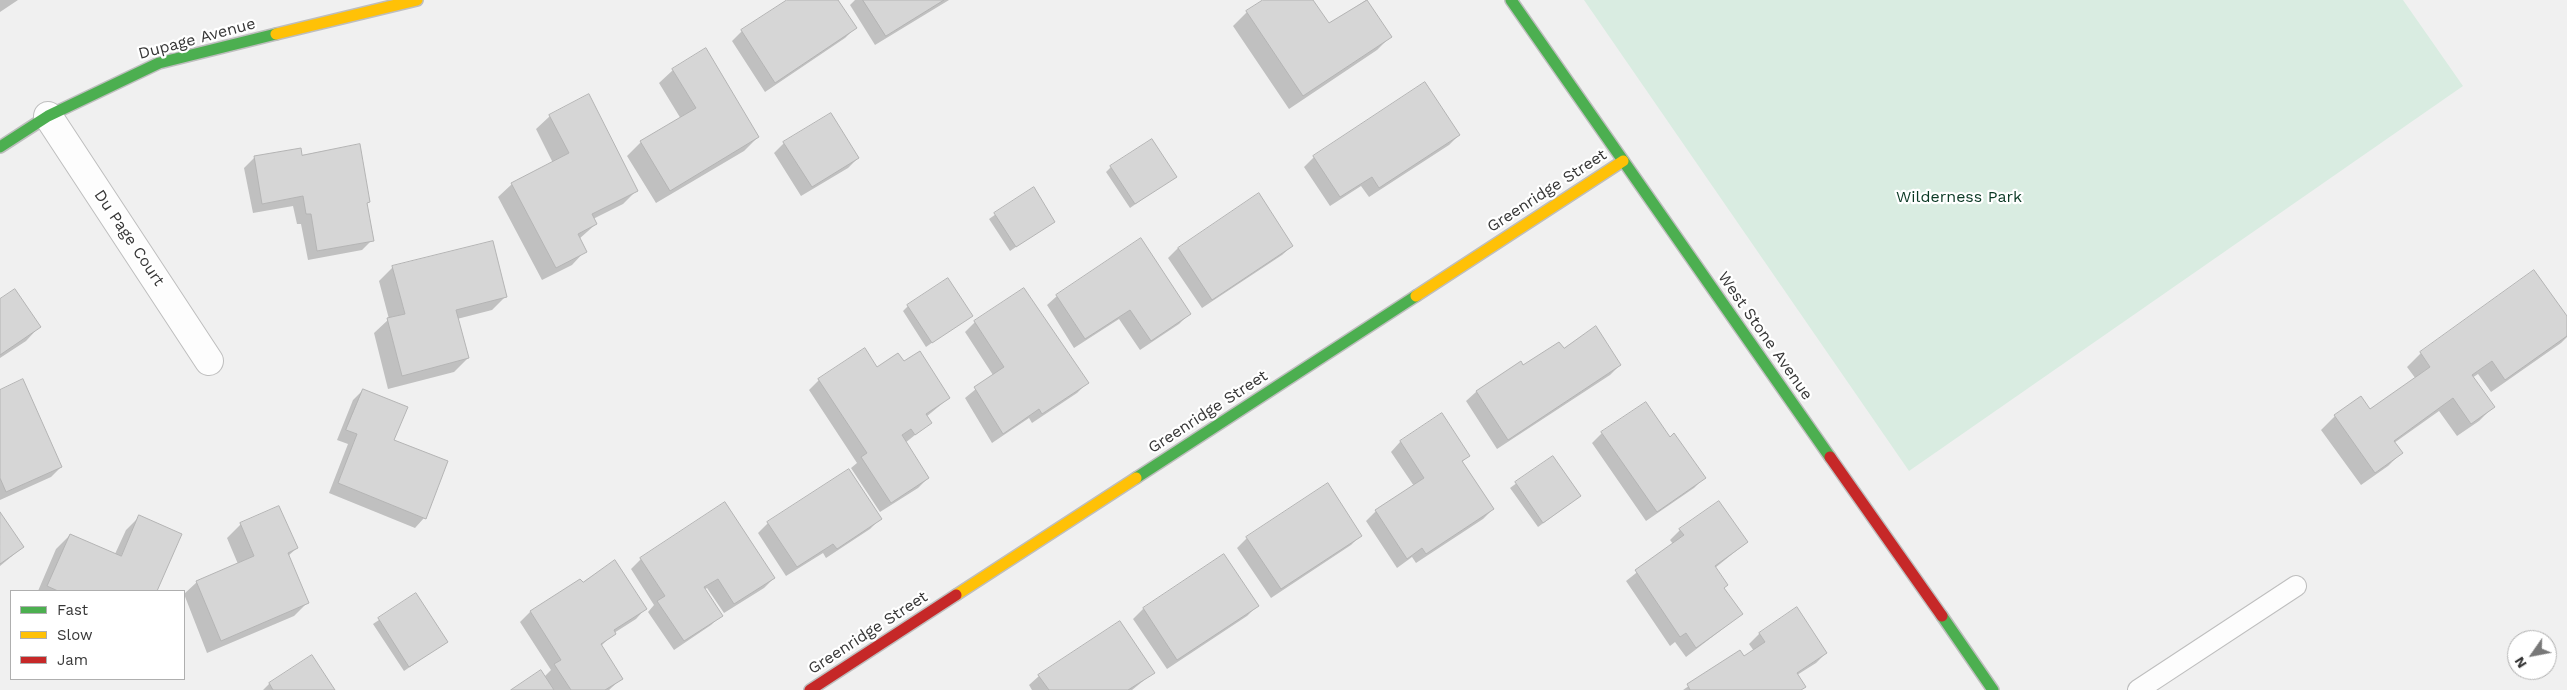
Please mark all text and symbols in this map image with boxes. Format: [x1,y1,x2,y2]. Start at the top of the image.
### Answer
street label: Dupage Avenue [136,14,258,64]
street label: Greenridge Street [1484,145,1610,237]
street label: Du Page Court [90,186,168,290]
park label: Wilderness Park [1896,187,2022,207]
street label: West Stone Avenue [1713,268,1817,404]
street label: Greenridge Street [1145,366,1271,458]
street label: Greenridge Street [805,587,931,679]
legend [10,590,185,680]
text: Fast [57,601,88,619]
text: Slow [57,626,93,644]
north arrow [2507,630,2557,680]
text: Jam [57,651,88,669]
text: N [2511,654,2530,671]

